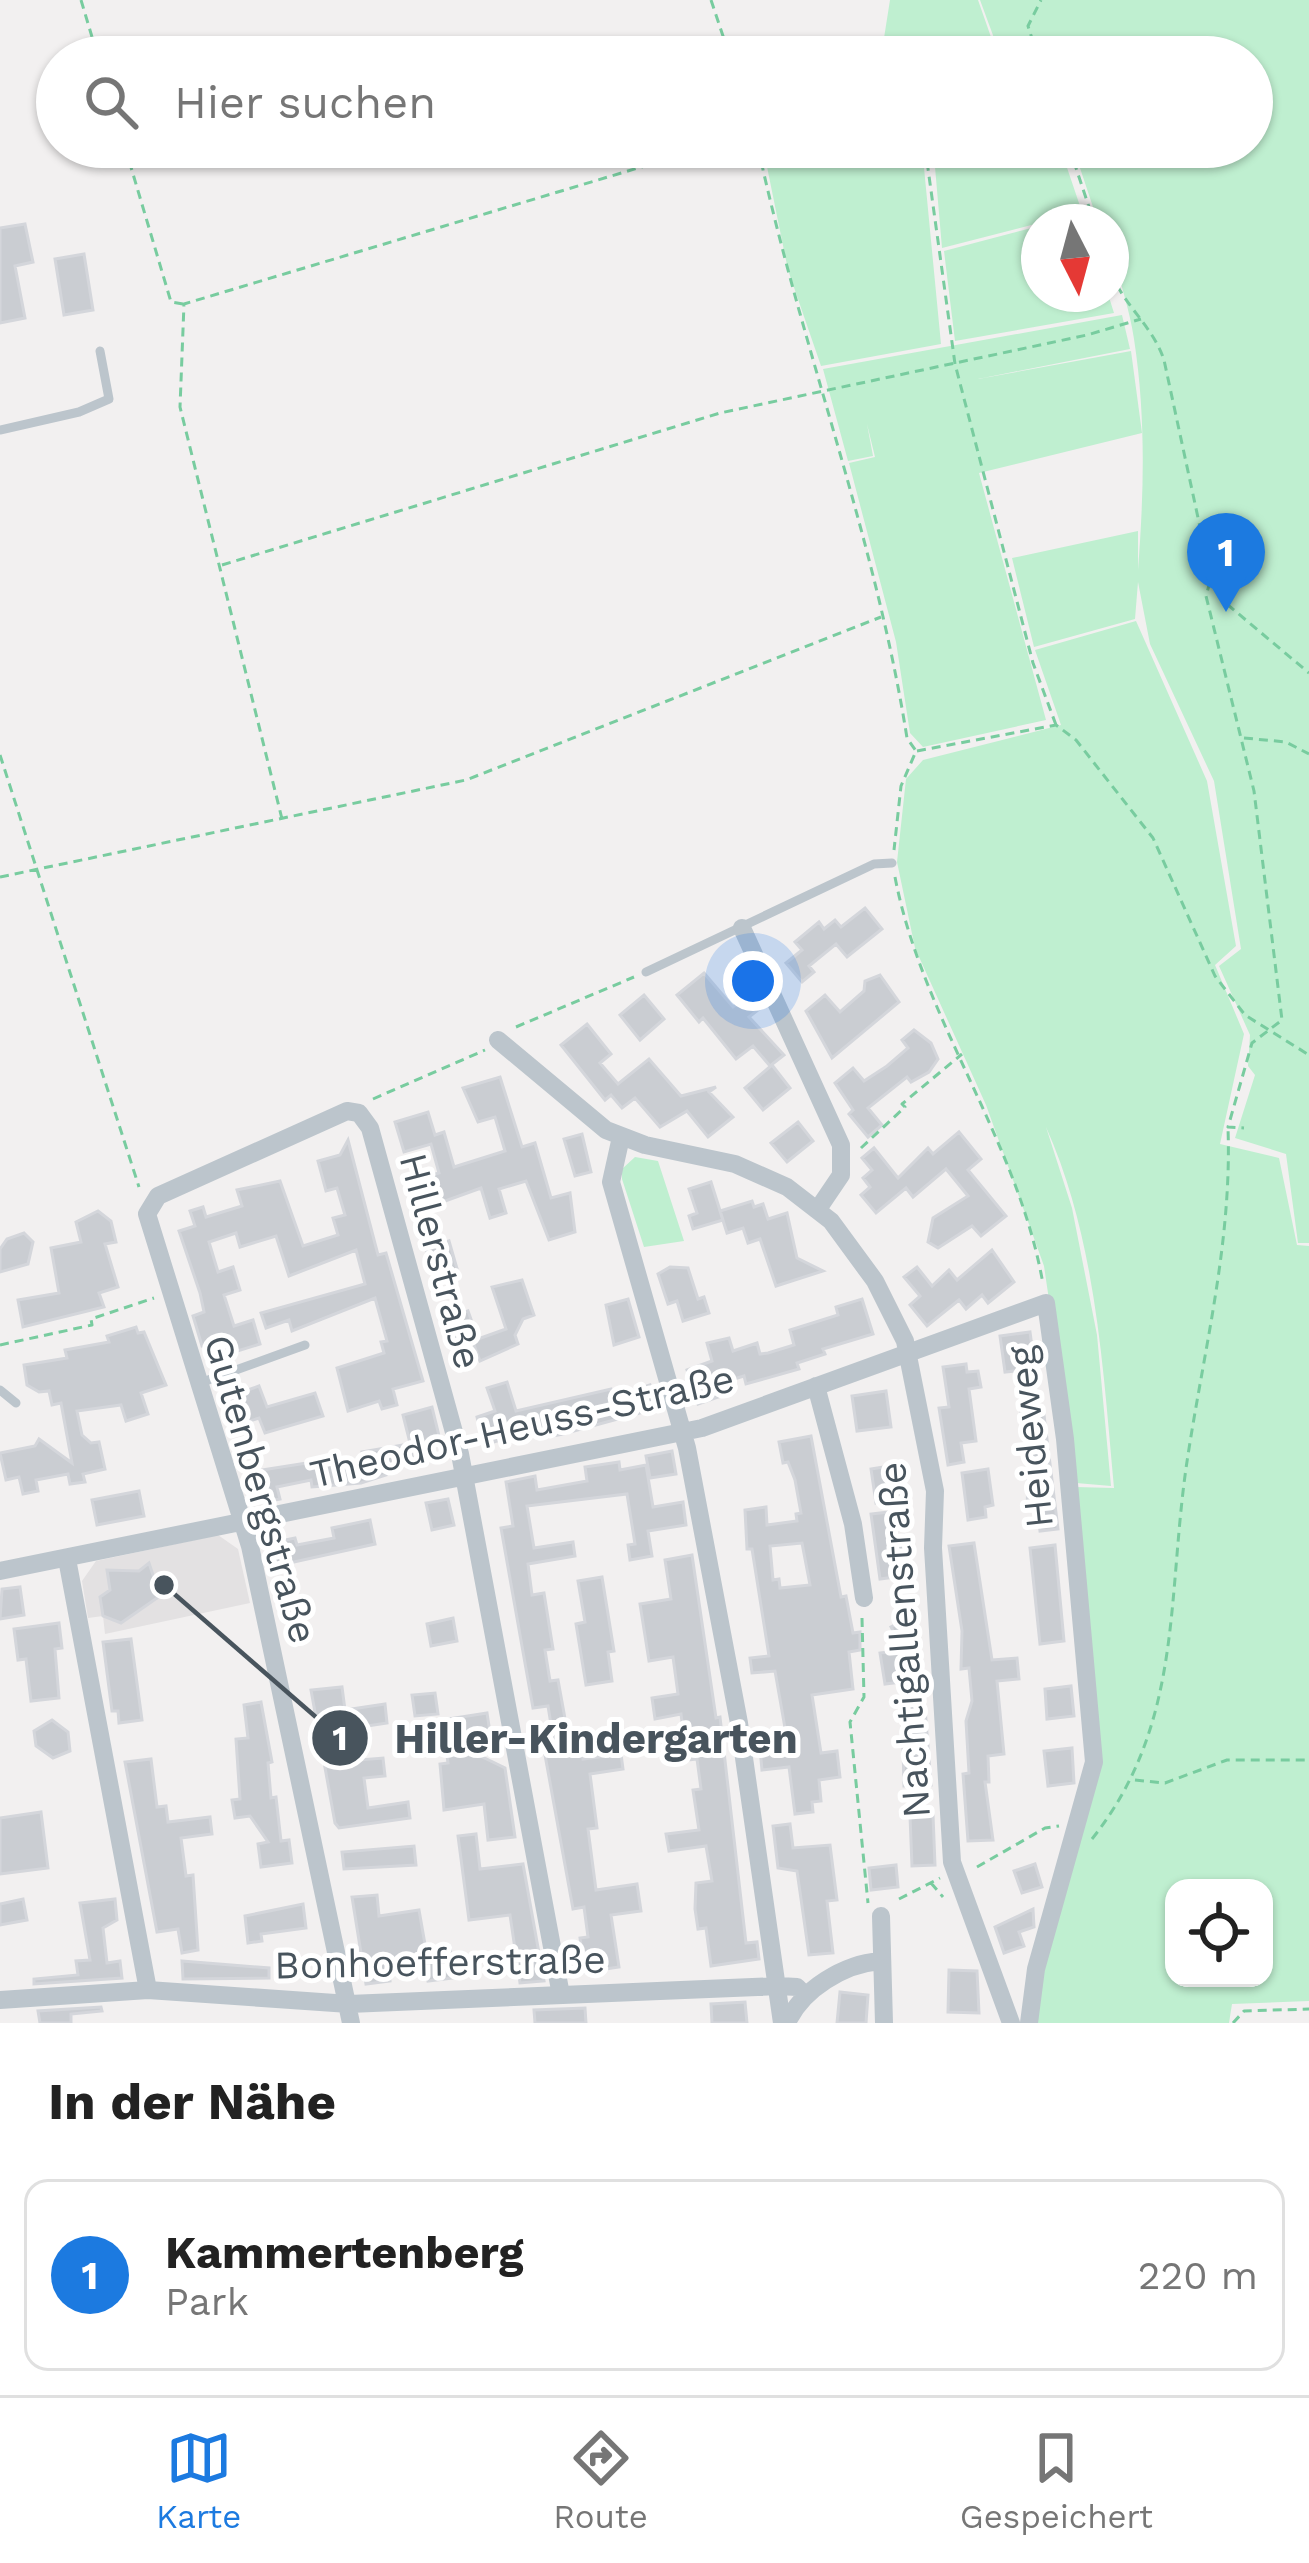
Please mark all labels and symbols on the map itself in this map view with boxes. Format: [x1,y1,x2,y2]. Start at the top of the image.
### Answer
north arrow [1021,204,1129,312]
pin: 1 [1187,513,1265,612]
your location [723,951,783,1011]
street label: Hillerstraße [391,1148,491,1374]
street label: Gutenbergstraße [195,1330,327,1648]
street label: Heideweg [998,1343,1062,1530]
street label: Theodor-Heuss-Straße [306,1355,738,1497]
street label: Nachtigallenstraße [869,1460,939,1820]
callout: Hiller-Kindergarten [310,1699,821,1777]
text: Hiller-Kindergarten [394,1714,798,1763]
text: 1 [332,1717,348,1759]
street label: Bonhoefferstraße [274,1937,606,1987]

